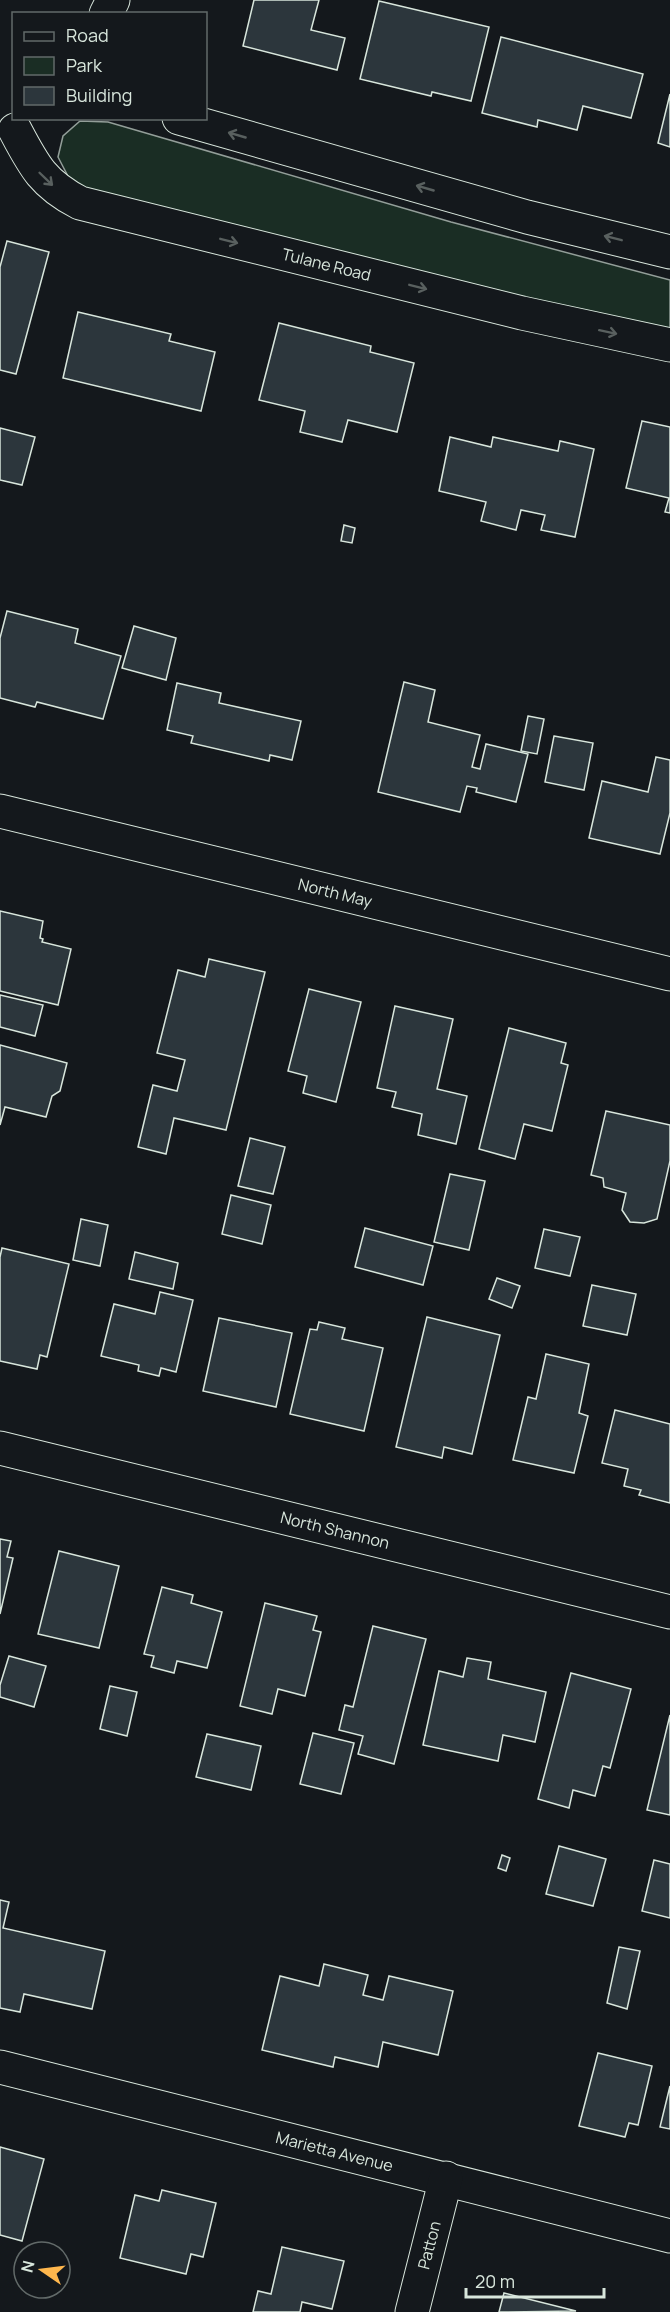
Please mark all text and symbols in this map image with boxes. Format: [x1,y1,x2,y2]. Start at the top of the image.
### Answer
legend [12,12,207,120]
text: Road [66,23,109,47]
text: Park [66,53,103,77]
text: Building [66,83,132,107]
one-way arrow [228,129,247,140]
one-way arrow [39,172,54,187]
one-way arrow [416,182,435,193]
one-way arrow [604,232,623,244]
one-way arrow [219,235,238,247]
street label: Tulane Road [280,243,373,286]
one-way arrow [408,282,427,294]
one-way arrow [598,326,617,338]
street label: North May [296,873,375,912]
street label: North Shannon [278,1506,392,1554]
street label: Marietta Avenue [274,2126,395,2177]
street label: Patton [412,2219,446,2272]
north arrow [12,2240,72,2300]
text: N [15,2258,40,2275]
scale bar [466,2261,604,2299]
text: 20 m [475,2269,515,2293]

